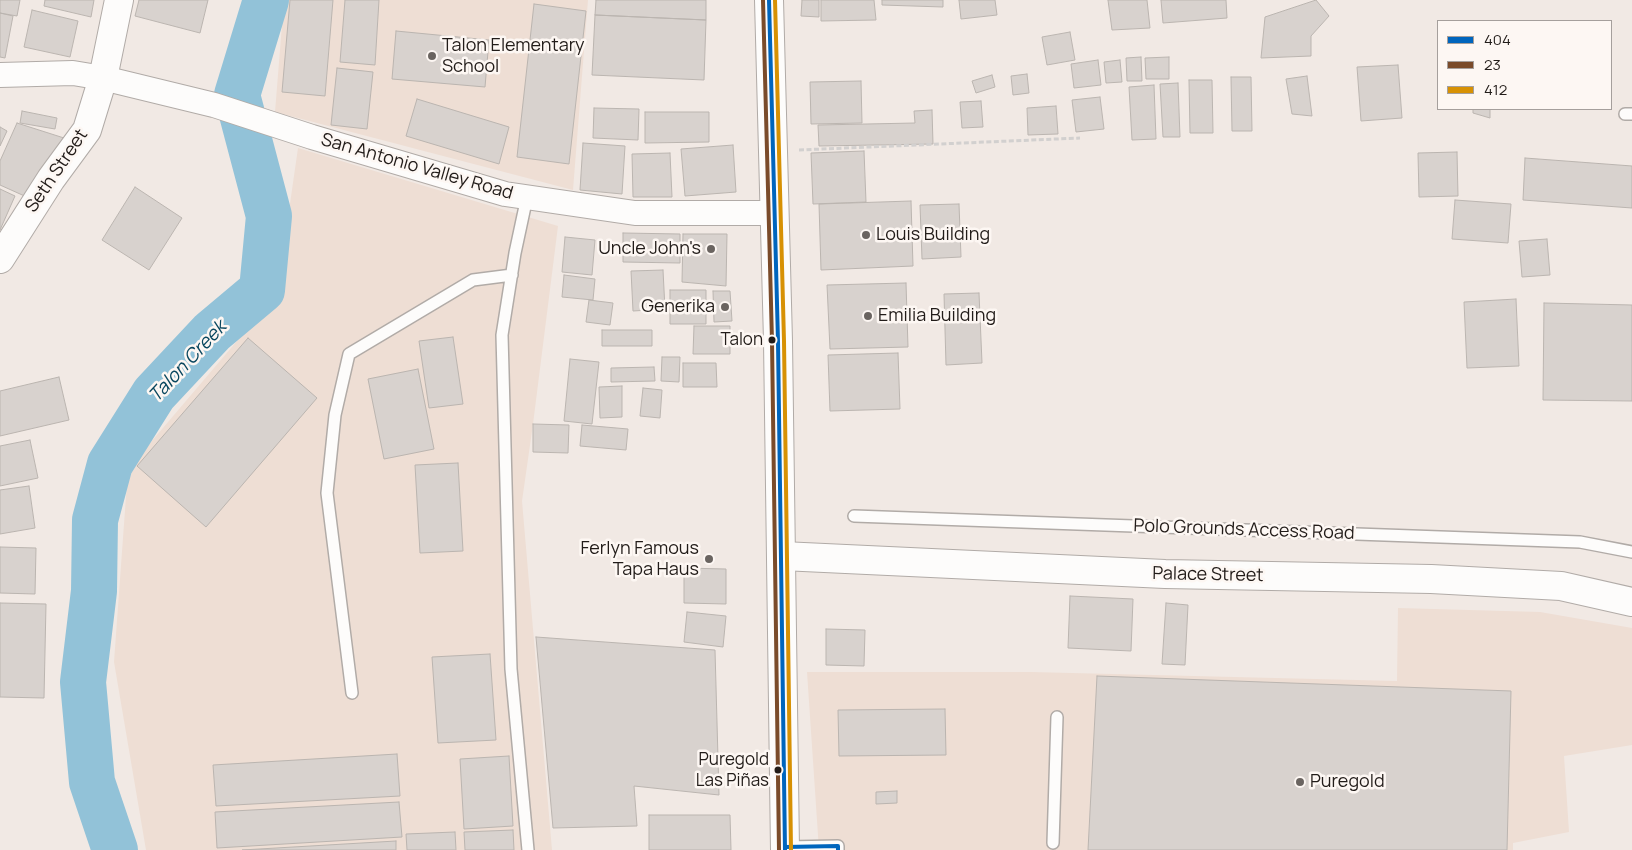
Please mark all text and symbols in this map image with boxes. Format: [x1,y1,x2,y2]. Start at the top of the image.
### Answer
legend [1437,20,1612,110]
text: 404 [1484,29,1511,50]
place label: Talon Elementary School [442,35,585,78]
marker: Talon Elementary School [426,50,438,62]
text: 23 [1484,54,1501,75]
text: 412 [1484,79,1507,100]
street label: Seth Street [21,125,93,217]
street label: San Antonio Valley Road [319,129,515,205]
place label: Louis Building [876,224,990,246]
marker: Louis Building [860,229,872,241]
place label: Uncle John's [598,238,701,260]
marker: Uncle John's [705,243,717,255]
place label: Generika [641,296,715,318]
marker: Generika [719,301,731,313]
place label: Emilia Building [878,305,996,327]
marker: Emilia Building [862,310,874,322]
water label: Talon Creek [144,316,232,408]
place label: Talon [720,330,763,350]
marker: Talon [767,335,777,345]
street label: Polo Grounds Access Road [1133,515,1355,545]
place label: Ferlyn Famous Tapa Haus [581,538,699,580]
marker: Ferlyn Famous Tapa Haus [703,553,715,565]
street label: Palace Street [1152,563,1264,587]
place label: Puregold Las Piñas [696,750,769,790]
marker: Puregold Las Piñas [773,765,783,775]
place label: Puregold [1310,771,1385,793]
marker: Puregold [1294,776,1306,788]

